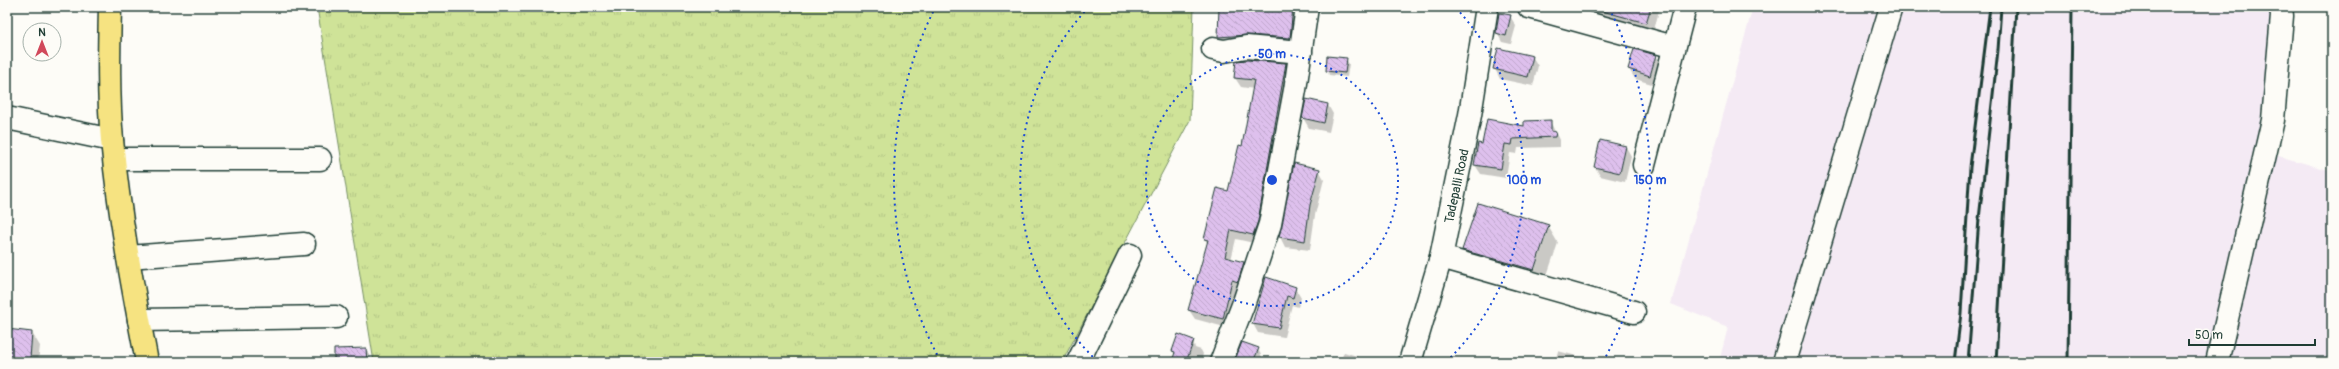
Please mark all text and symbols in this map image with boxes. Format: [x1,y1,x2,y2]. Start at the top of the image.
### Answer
north arrow [22,22,62,62]
text: N [38,26,46,39]
text: 50 m [1258,47,1286,62]
street label: Tadepalli Road [1441,147,1473,225]
centre of rings [1265,173,1279,187]
text: 100 m [1507,173,1542,188]
text: 150 m [1634,173,1667,188]
scale bar [2189,321,2315,347]
text: 50 m [2195,328,2223,343]

